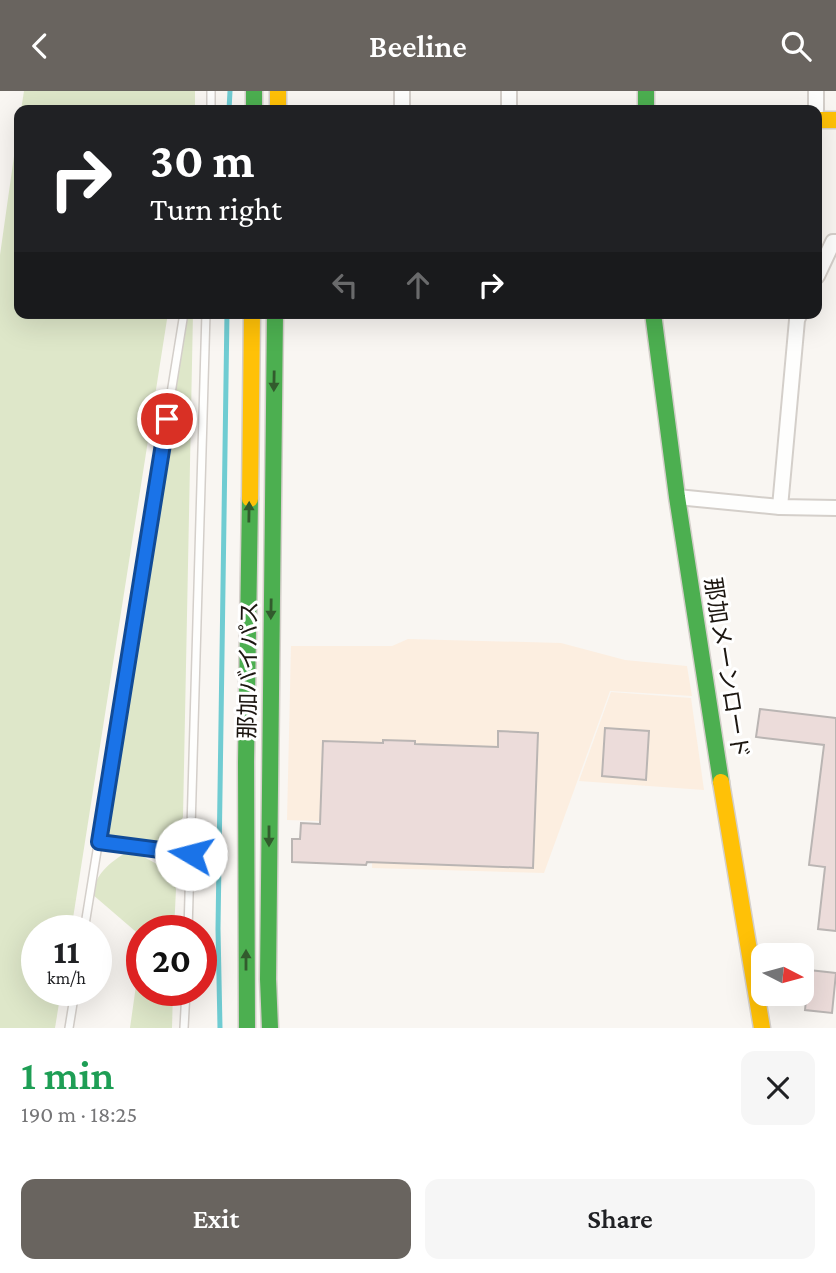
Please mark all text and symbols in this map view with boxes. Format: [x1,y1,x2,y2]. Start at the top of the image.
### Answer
icon: back [21,27,59,65]
icon: search [777,27,815,65]
text: Beeline [369,28,467,64]
icon: right [35,133,126,224]
text: 30 m [150,133,255,188]
text: Turn right [150,191,282,227]
icon: left [326,266,364,304]
icon: ahead [399,266,437,304]
icon: right [472,266,510,304]
one-way arrow [269,371,280,393]
pin [137,389,197,449]
icon: arrive [148,400,186,438]
one-way arrow [243,501,255,523]
street label: 那加メーンロード [700,576,754,760]
one-way arrow [265,598,277,620]
street label: 那加バイパス [234,601,262,739]
position arrow [154,817,228,891]
one-way arrow [263,826,275,848]
speed limit sign: 20 [126,915,217,1006]
text: 11 [53,932,80,971]
north arrow [751,943,814,1006]
map controls [751,943,814,1006]
one-way arrow [240,949,252,971]
text: km/h [47,968,86,988]
text: 1 min [21,1051,114,1098]
button: close [741,1051,815,1125]
text: 190 m · 18:25 [21,1101,137,1127]
button: Exit [21,1179,411,1259]
button: Share [425,1179,815,1259]

